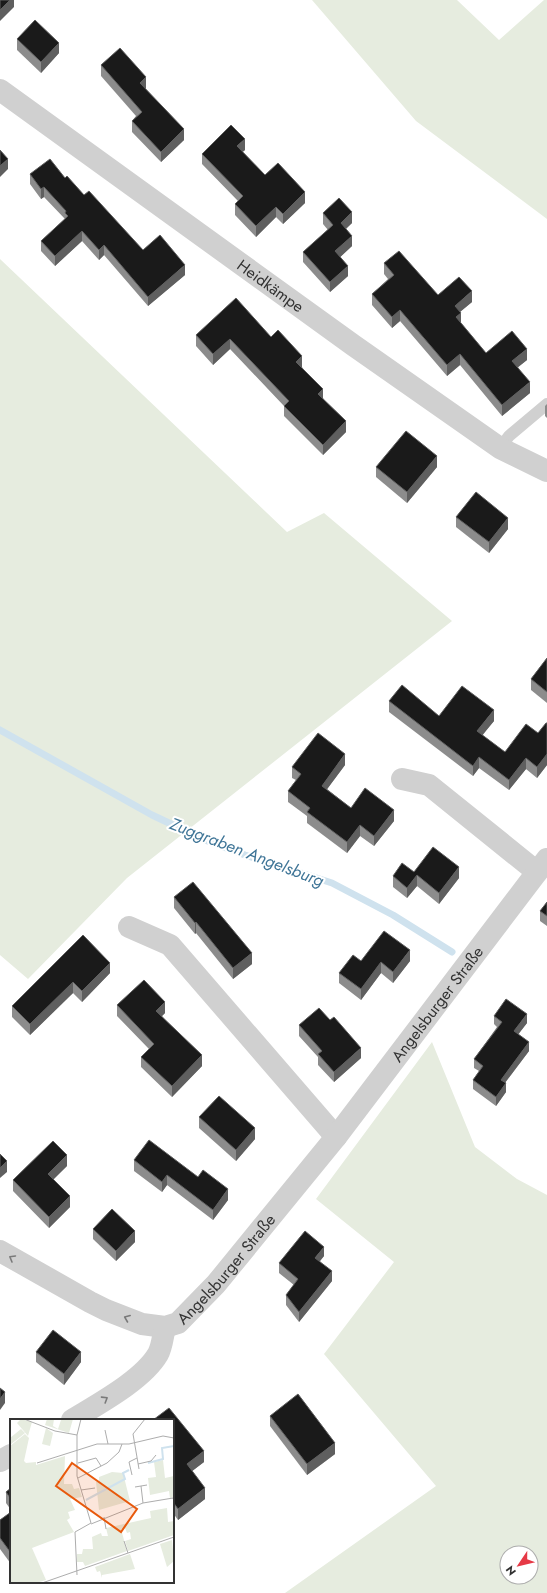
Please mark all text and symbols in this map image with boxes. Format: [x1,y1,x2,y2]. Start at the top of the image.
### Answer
street label: Heidkämpe [232,254,309,318]
water label: Zuggraben Angelsburg [165,811,328,893]
street label: Angelsburger Straße [386,942,489,1067]
street label: Angelsburger Straße [172,1209,281,1330]
one-way arrow [9,1256,16,1263]
one-way arrow [123,1315,130,1323]
one-way arrow [101,1396,108,1404]
inset map [10,1419,174,1583]
north arrow [499,1545,539,1585]
text: N [502,1563,520,1579]

